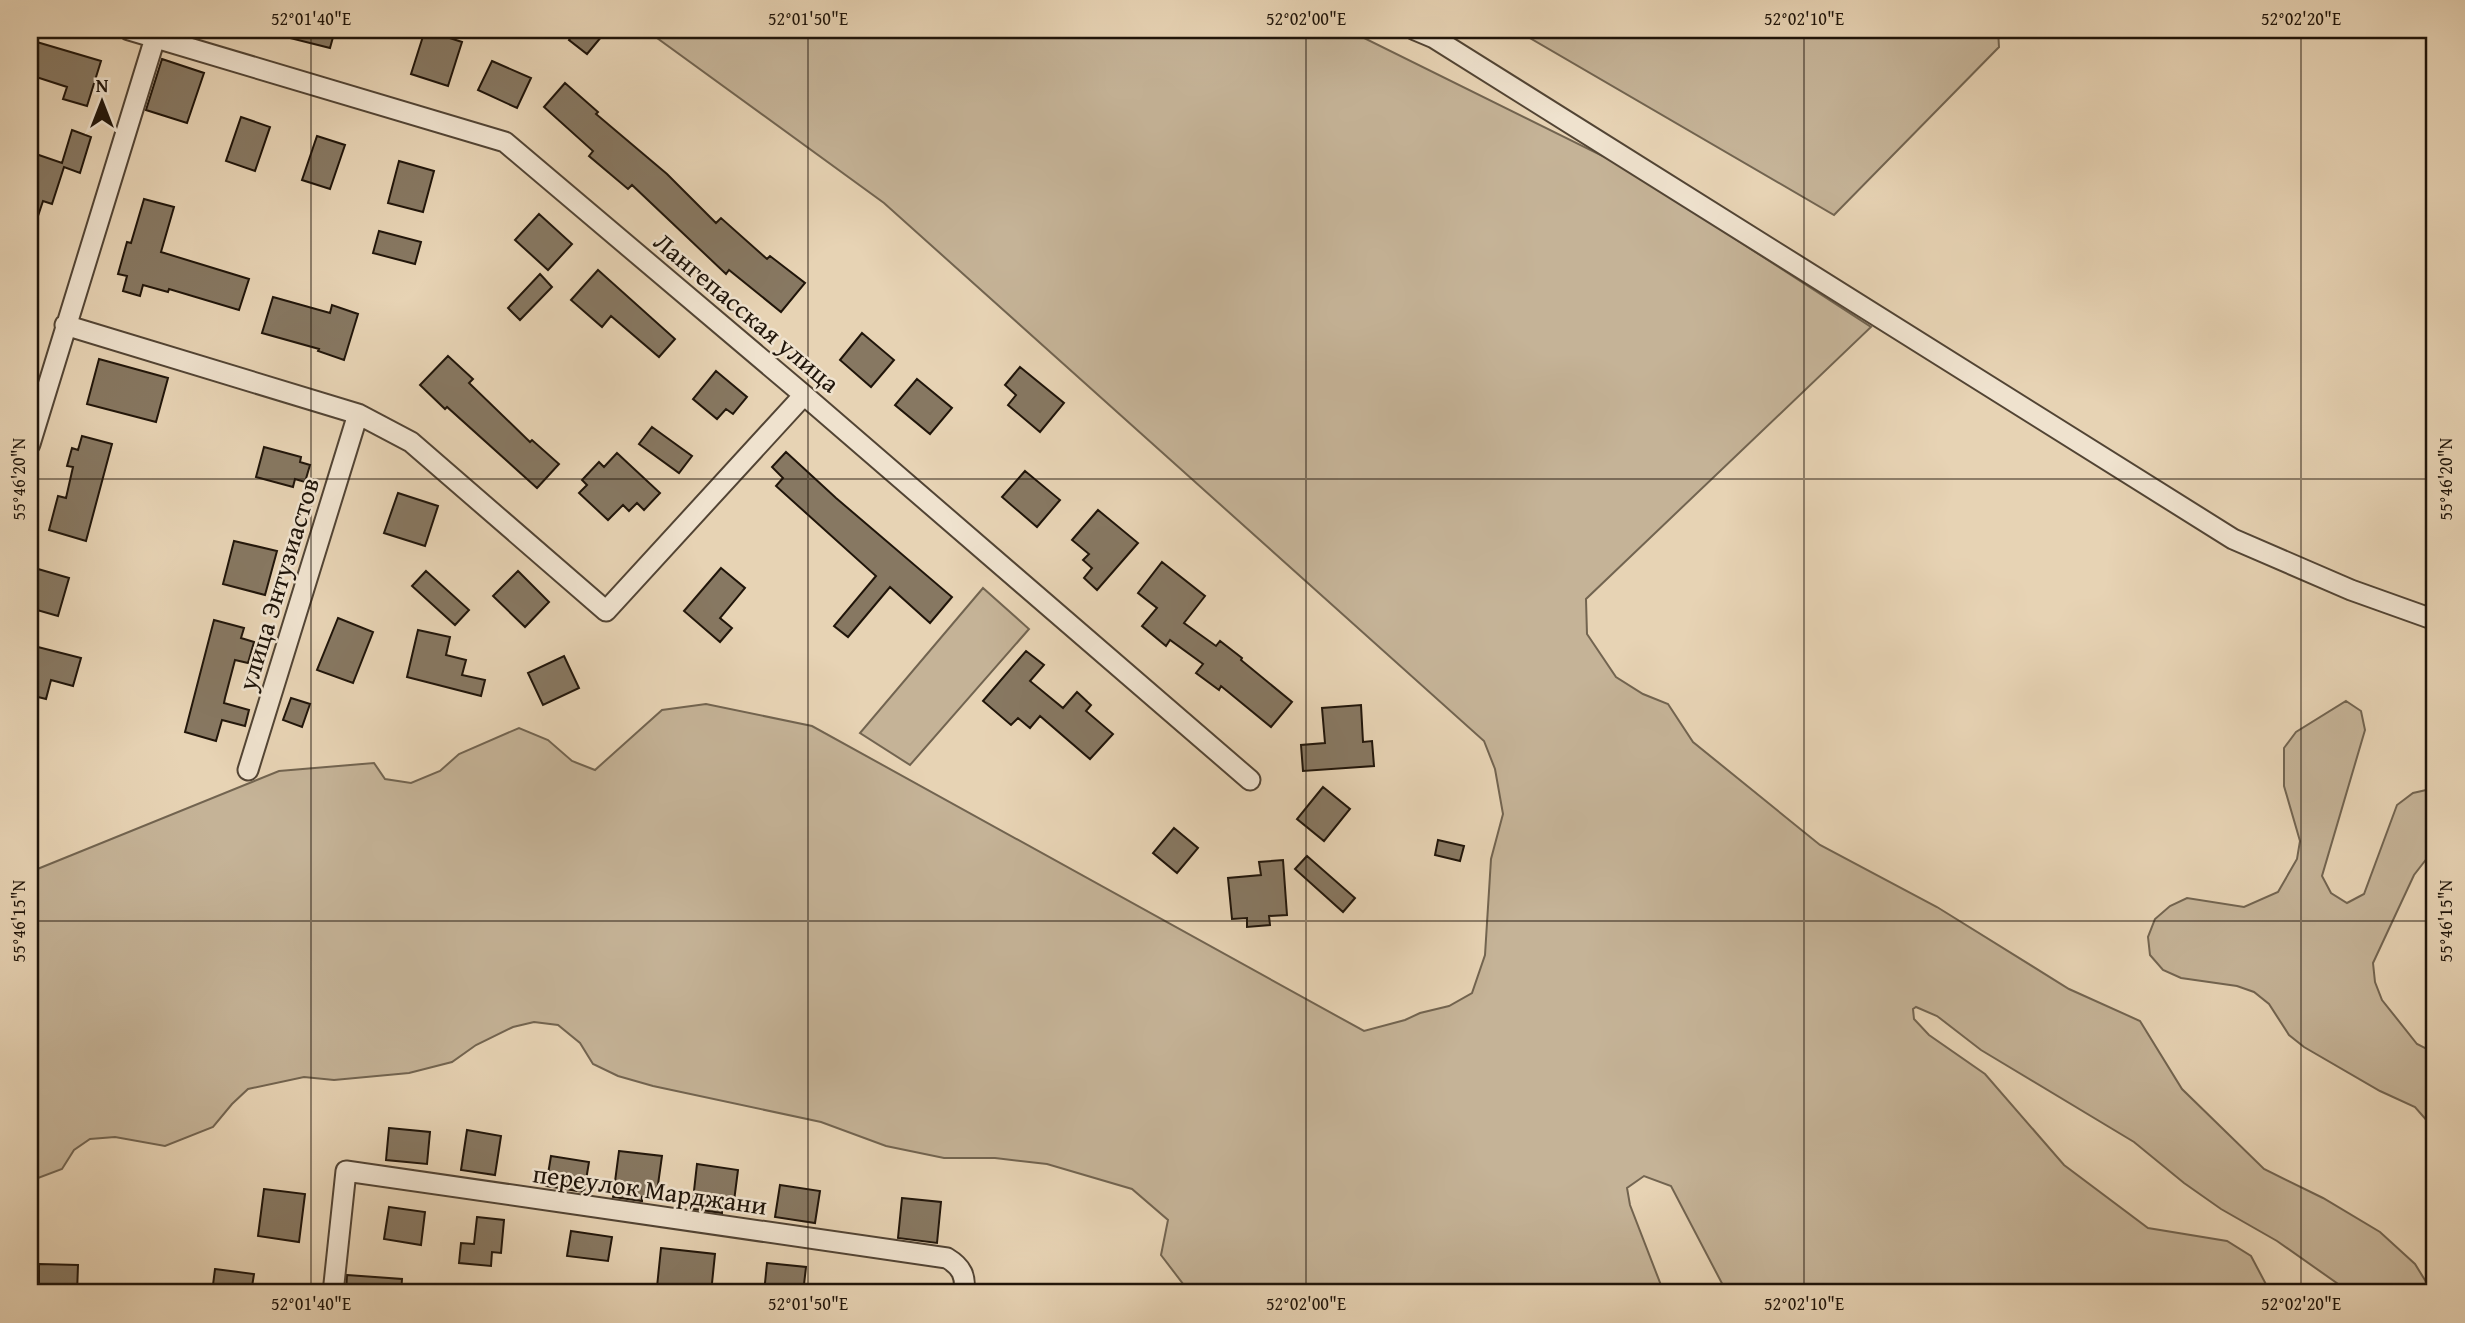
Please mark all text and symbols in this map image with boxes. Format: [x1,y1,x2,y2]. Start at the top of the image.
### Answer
text: 52°01'40"E [271,5,351,32]
text: 52°01'50"E [768,5,848,32]
text: 52°02'00"E [1266,5,1346,32]
text: 52°02'10"E [1764,5,1844,32]
text: 52°02'20"E [2261,5,2341,32]
north arrow [66,66,136,136]
text: N [96,71,109,99]
street label: Лангепасская улица [645,222,849,402]
text: 55°46'20"N [5,437,32,520]
text: 55°46'20"N [2432,437,2459,520]
street label: улица Энтузиастов [227,473,329,696]
text: 55°46'15"N [5,879,32,962]
text: 55°46'15"N [2432,879,2459,962]
street label: переулок Марджани [530,1153,770,1225]
text: 52°01'40"E [271,1290,351,1317]
text: 52°01'50"E [768,1290,848,1317]
text: 52°02'00"E [1266,1290,1346,1317]
text: 52°02'10"E [1764,1290,1844,1317]
text: 52°02'20"E [2261,1290,2341,1317]

